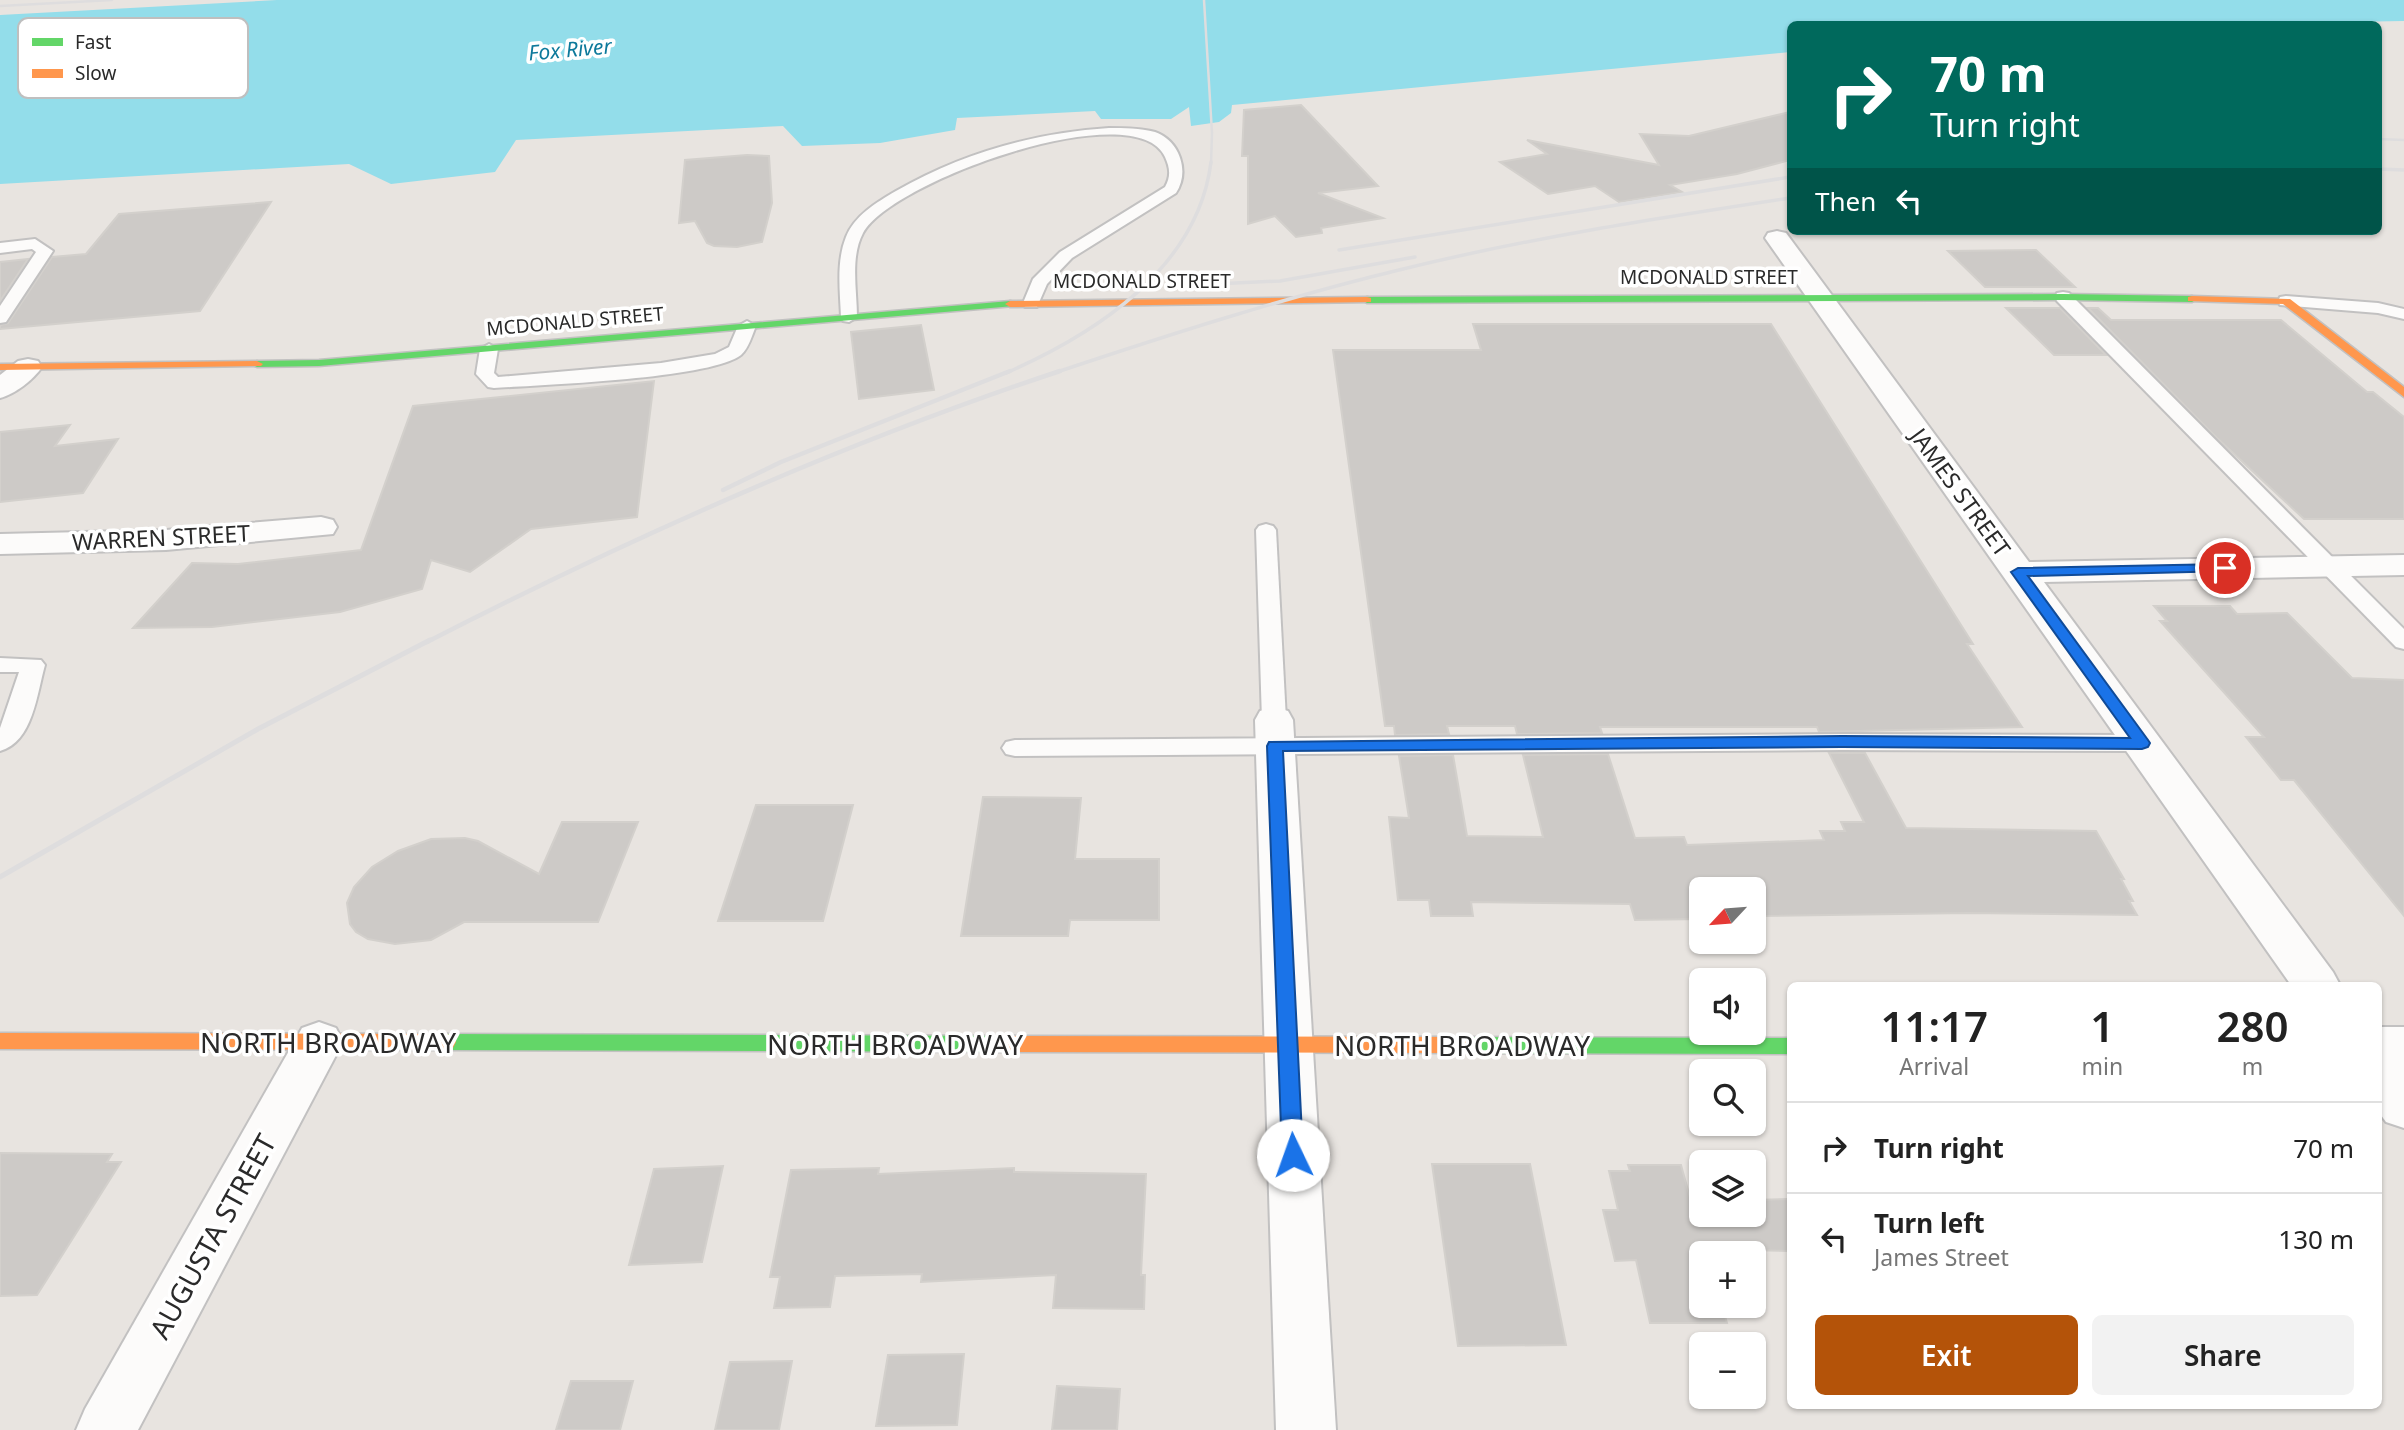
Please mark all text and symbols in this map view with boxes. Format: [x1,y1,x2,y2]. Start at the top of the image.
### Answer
legend [18,18,248,98]
text: Fast [75,29,112,55]
water label: Fox River [527,31,614,67]
text: 70 m [1930,40,2047,106]
icon: right [1815,49,1906,140]
text: Slow [75,60,116,86]
text: Turn right [1930,103,2080,146]
icon: left [1890,182,1928,220]
text: Then [1815,183,1876,219]
street label: MCDONALD STREET [1620,264,1798,290]
street label: MCDONALD STREET [1053,268,1231,294]
street label: MCDONALD STREET [485,300,665,342]
street label: JAMES STREET [1902,420,2019,563]
street label: WARREN STREET [71,516,251,558]
pin [2195,538,2255,598]
icon: arrive [2206,549,2244,587]
north arrow [1689,877,1766,954]
map controls [1689,877,1766,1409]
button: sound [1689,968,1766,1045]
text: 11:17 [1880,997,1988,1054]
text: 1 [2090,997,2114,1054]
text: 280 [2217,997,2289,1054]
street label: NORTH BROADWAY [200,1023,456,1061]
street label: NORTH BROADWAY [767,1025,1023,1063]
street label: NORTH BROADWAY [1334,1026,1590,1064]
text: Arrival [1899,1050,1969,1082]
text: min [2081,1050,2123,1082]
text: m [2242,1050,2263,1082]
button: search [1689,1059,1766,1136]
position arrow [1256,1118,1330,1192]
street label: AUGUSTA STREET [140,1127,284,1345]
icon: right [1815,1129,1853,1167]
text: Turn right [1874,1130,2004,1166]
text: 70 m [2293,1130,2354,1166]
button: layers [1689,1150,1766,1227]
text: Turn left [1874,1205,1985,1241]
icon: left [1815,1220,1853,1258]
text: 130 m [2278,1221,2354,1257]
button: + [1689,1241,1766,1318]
text: James Street [1874,1241,2009,1273]
button: Exit [1815,1315,2078,1395]
button: Share [2092,1315,2354,1395]
button: − [1689,1332,1766,1409]

